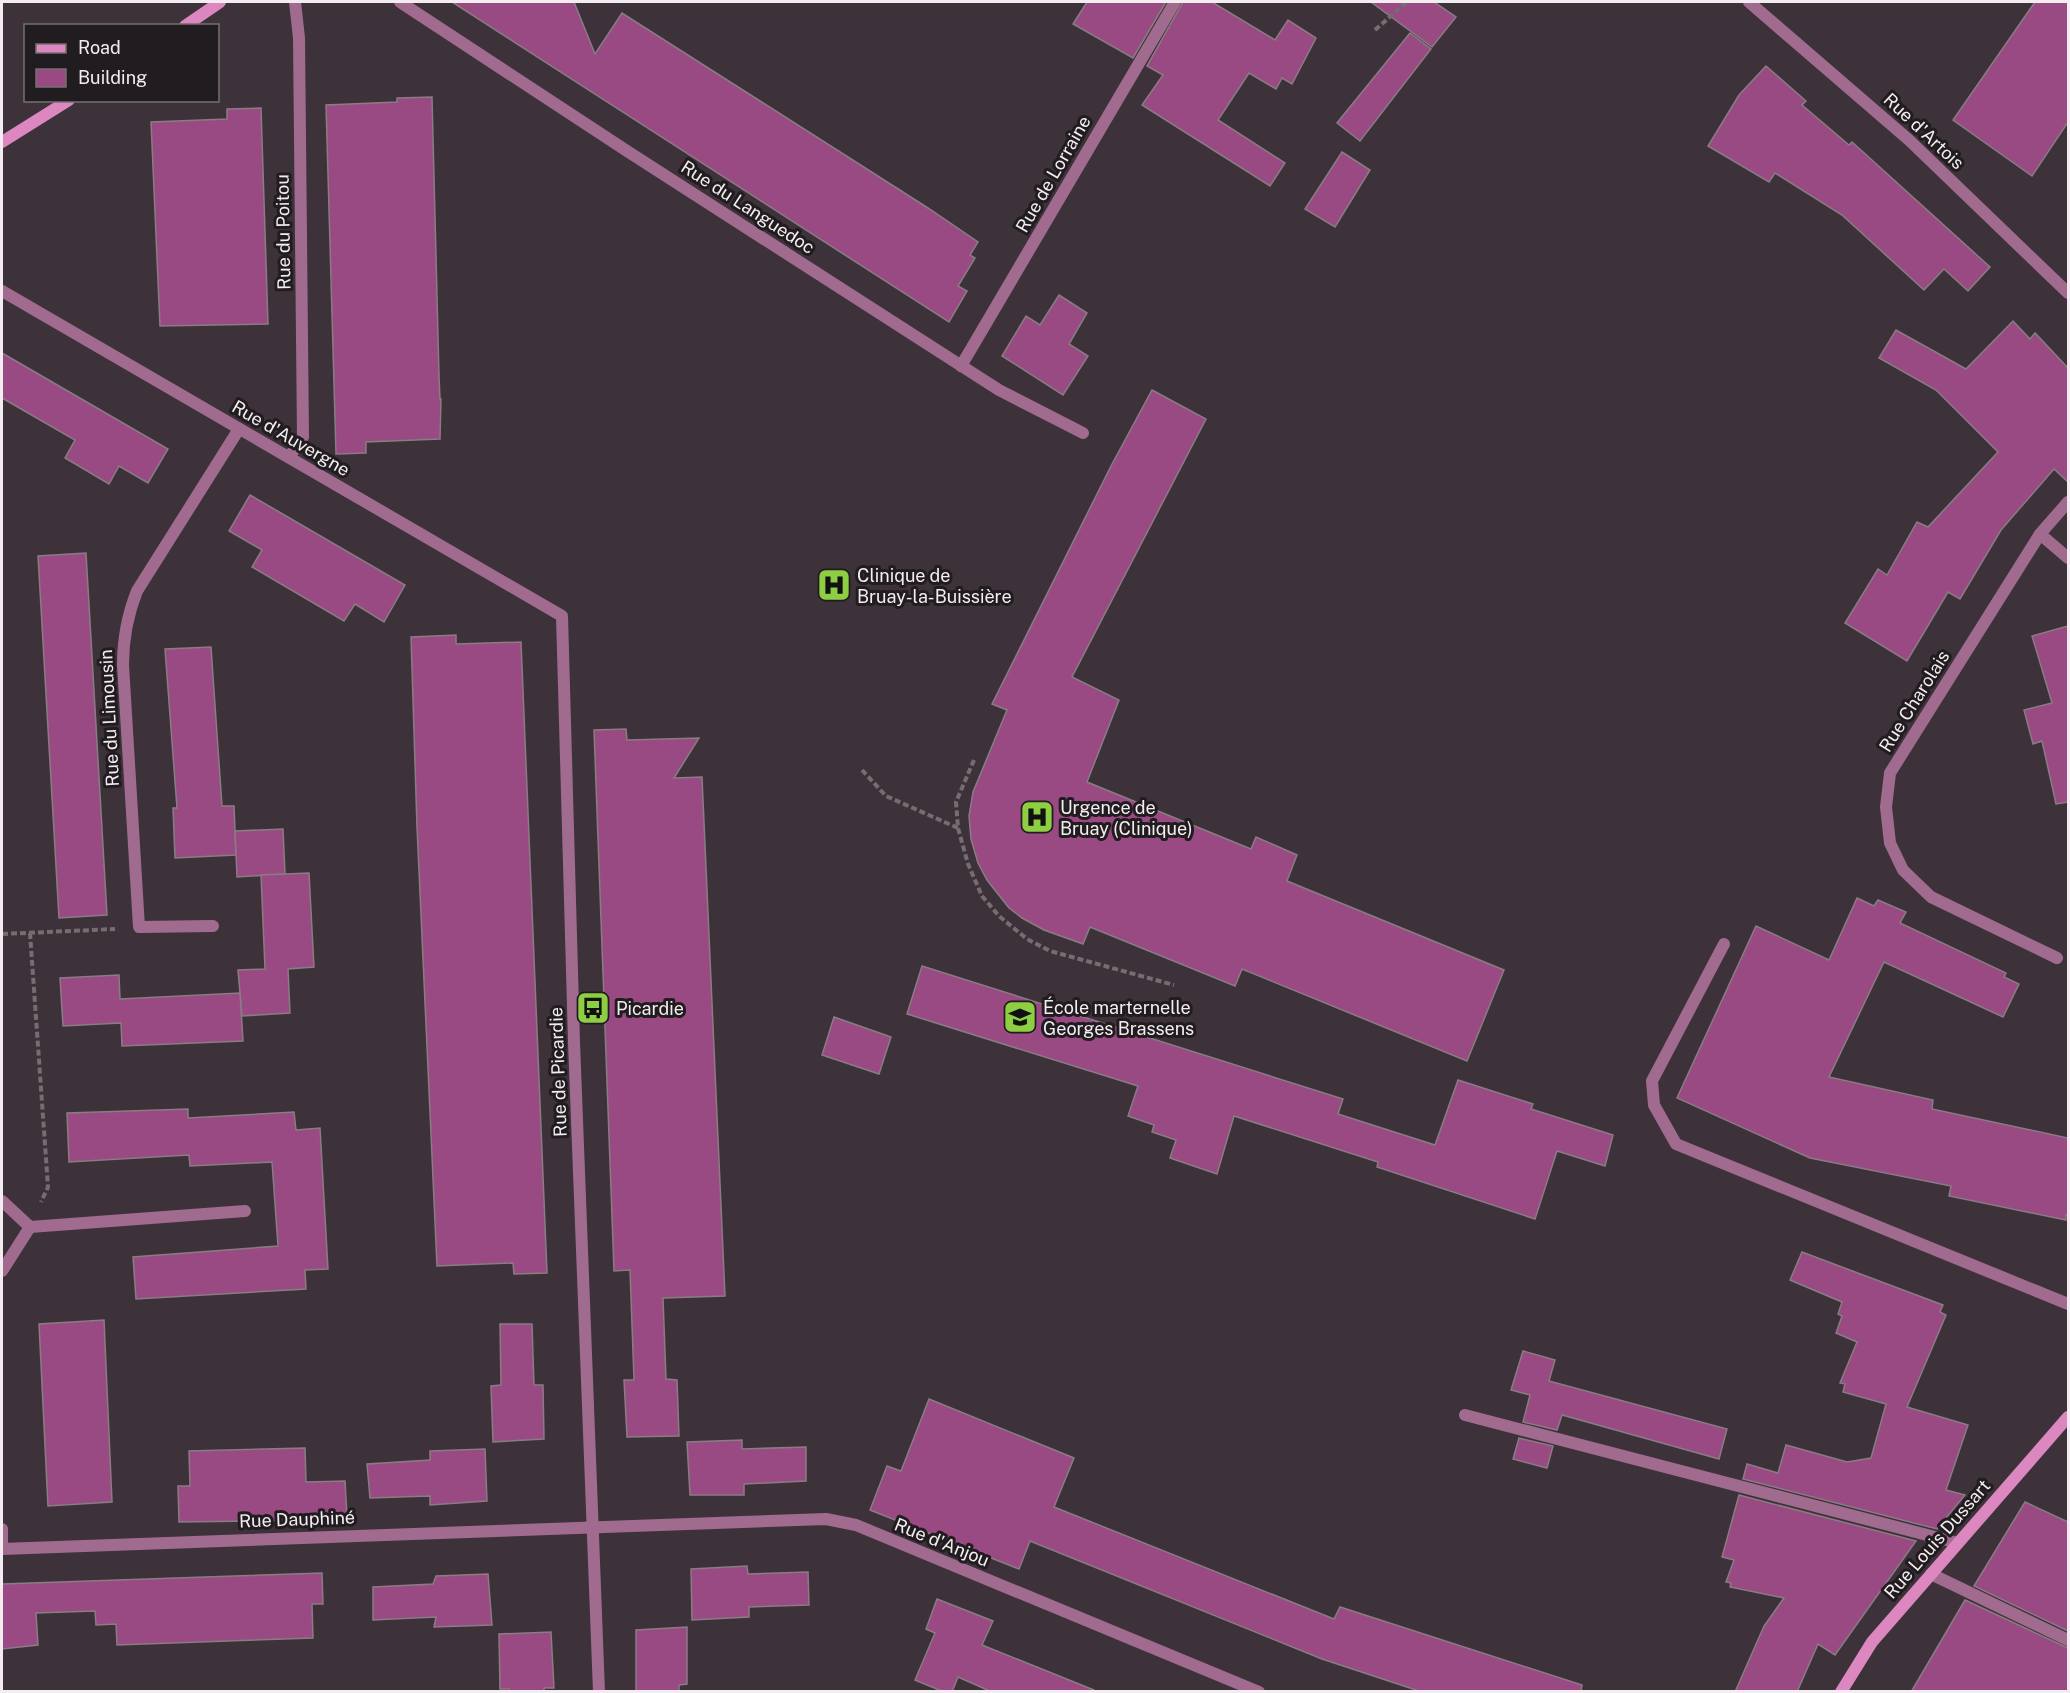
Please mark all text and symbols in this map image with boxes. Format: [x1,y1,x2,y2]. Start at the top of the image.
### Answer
legend [24,24,219,102]
text: Road [78,37,121,58]
text: Building [78,67,147,88]
street label: Rue d'Artois [1880,89,1968,173]
street label: Rue de Lorraine [1011,112,1095,236]
street label: Rue du Languedoc [677,156,819,258]
street label: Rue du Poitou [271,174,295,290]
street label: Rue d'Auvergne [228,396,354,480]
place label: Clinique de Bruay-la-Buissière [857,565,1012,607]
hospital icon: Clinique de Bruay-la-Buissière [816,567,852,603]
street label: Rue Charolais [1874,646,1954,756]
street label: Rue du Limousin [95,649,123,787]
place label: Urgence de Bruay (Clinique) [1060,797,1193,839]
hospital icon: Urgence de Bruay (Clinique) [1019,799,1055,835]
bus stop icon: Picardie [575,990,611,1026]
place label: École marternelle Georges Brassens [1043,996,1194,1039]
place label: Picardie [616,998,684,1019]
school or university icon: École marternelle Georges Brassens [1002,999,1038,1035]
street label: Rue de Picardie [545,1007,571,1137]
street label: Rue Louis Dussart [1880,1475,1994,1603]
street label: Rue Dauphiné [239,1506,355,1532]
street label: Rue d'Anjou [892,1513,992,1571]

